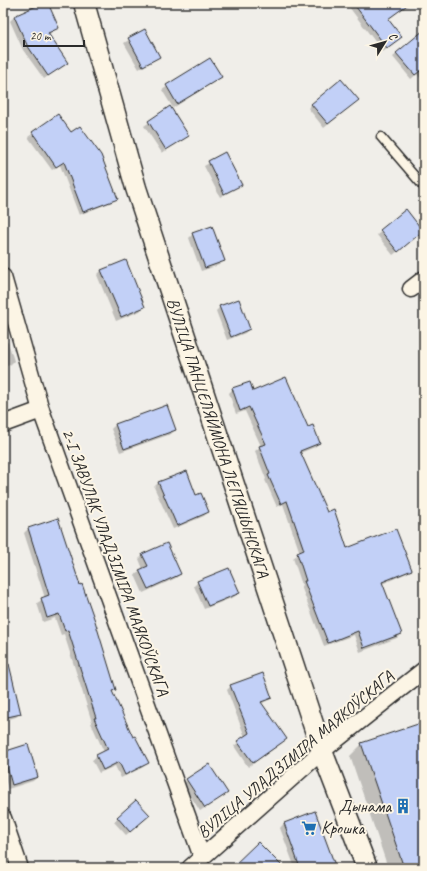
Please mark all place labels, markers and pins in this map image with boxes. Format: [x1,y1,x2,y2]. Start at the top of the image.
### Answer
place label: Дынама [339,796,392,817]
building icon: Дынама [394,797,412,815]
place label: Крошка [321,818,365,839]
supermarket icon: Крошка [300,819,318,837]

